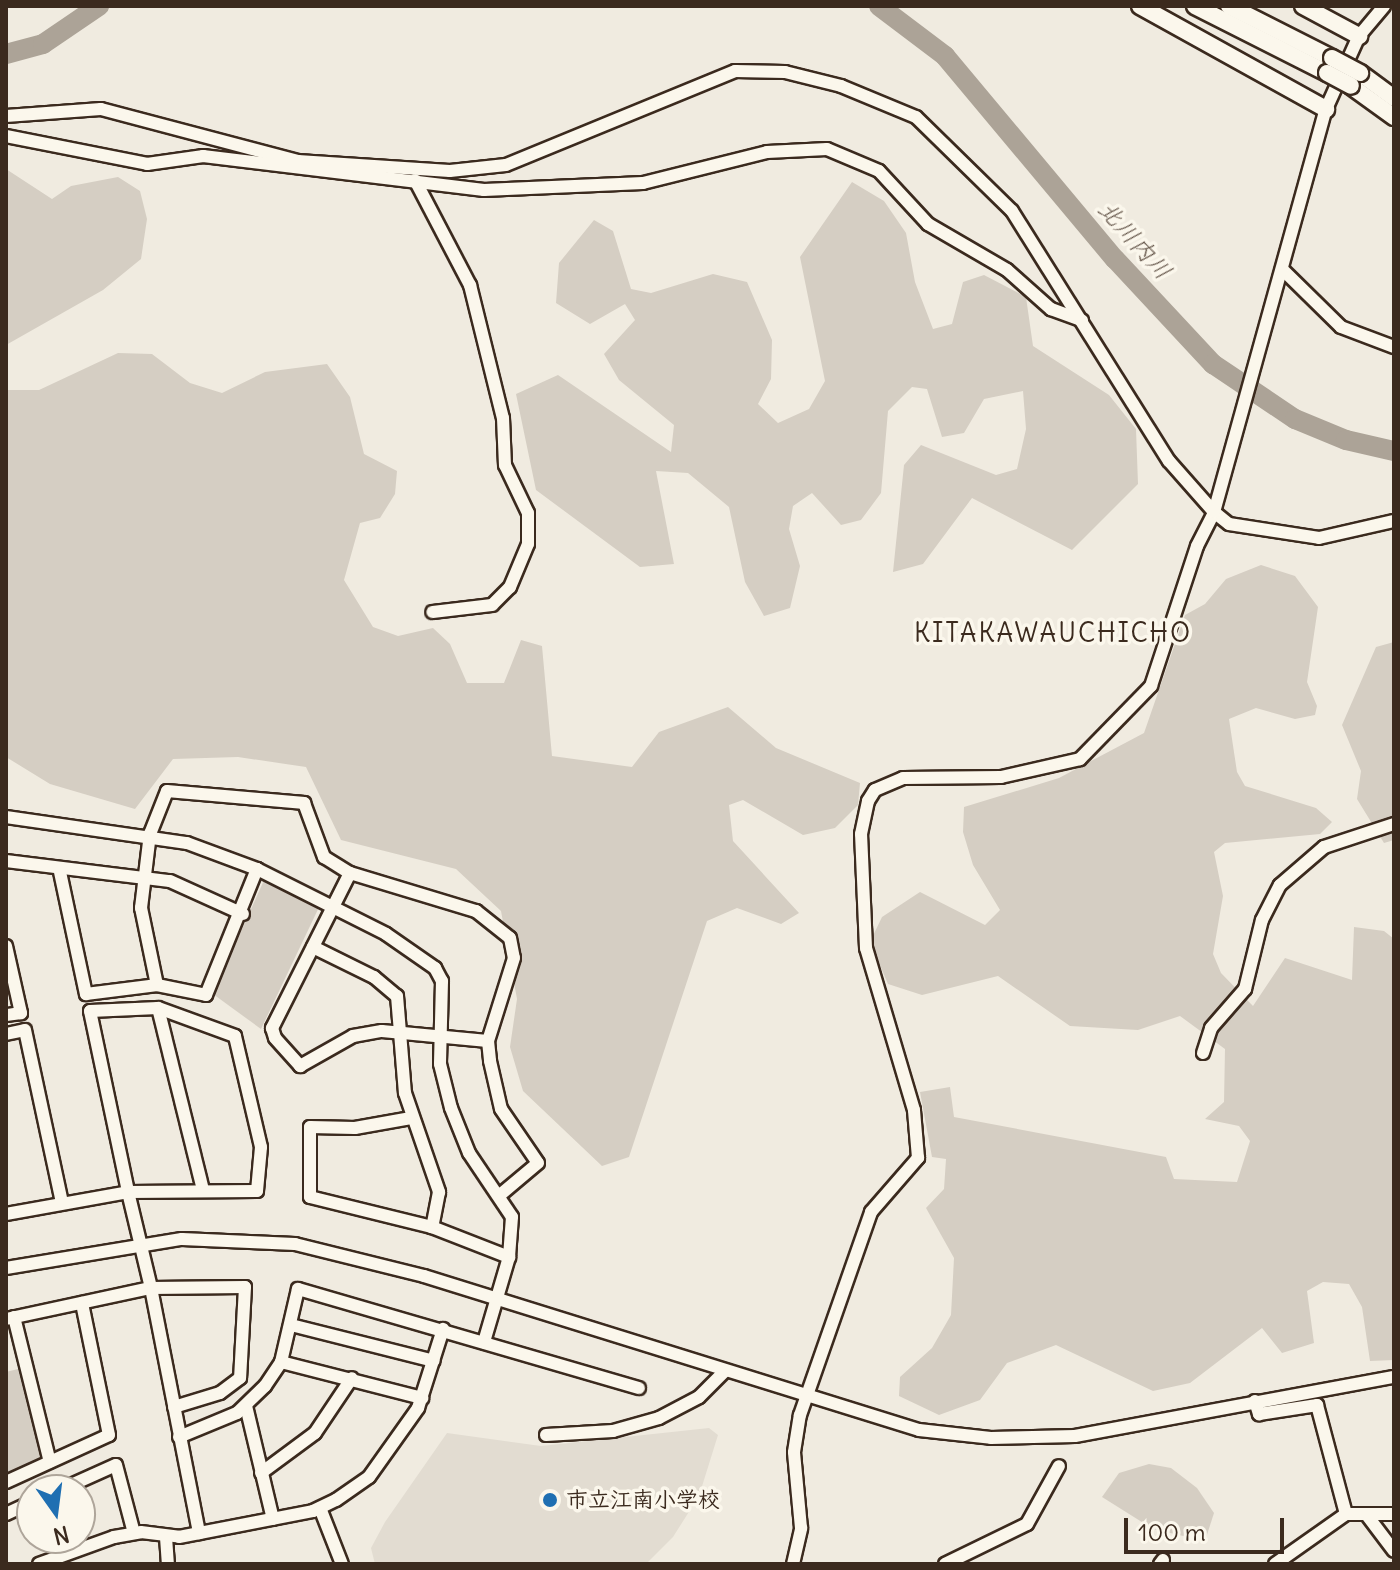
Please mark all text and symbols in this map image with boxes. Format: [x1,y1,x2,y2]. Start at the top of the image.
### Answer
water label: 北川内川 [1092,195,1178,285]
district label: KITAKAWAUCHICHO [914,617,1192,649]
north arrow [16,1474,96,1554]
place label: 市立江南小学校 [566,1487,720,1513]
marker: 市立江南小学校 [541,1491,559,1509]
scale bar [1128,1502,1288,1552]
text: 100 m [1138,1517,1206,1547]
text: N [51,1520,72,1551]

